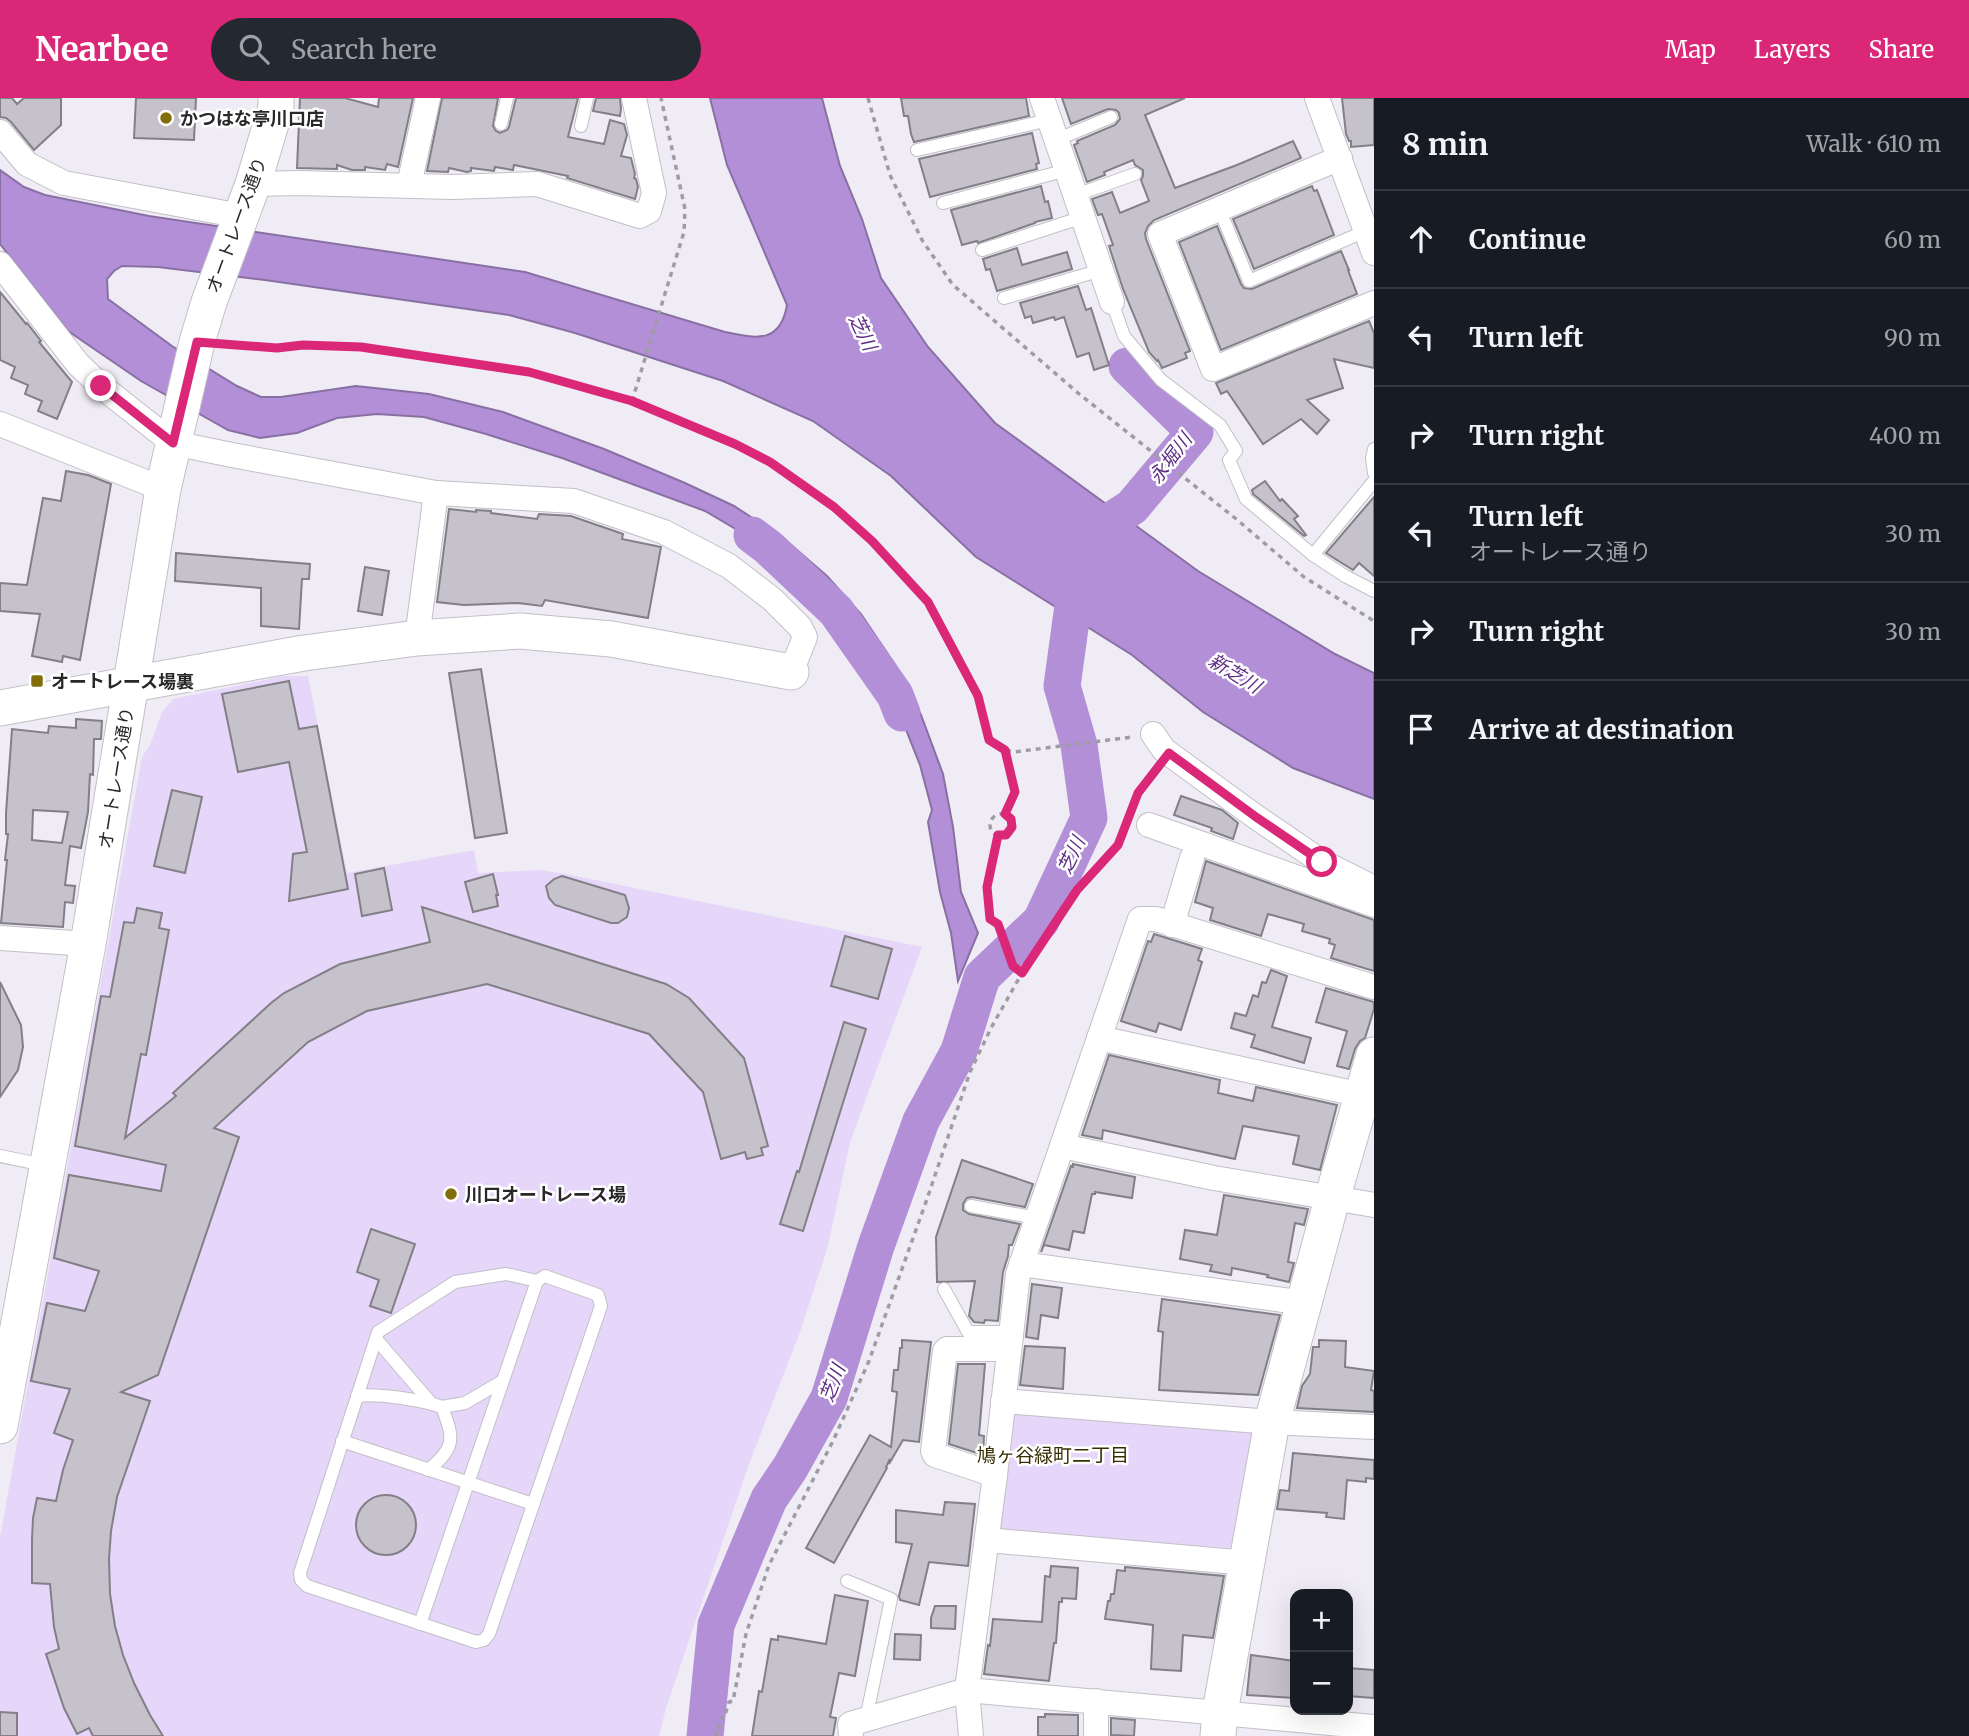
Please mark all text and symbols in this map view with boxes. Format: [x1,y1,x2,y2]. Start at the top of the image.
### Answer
search box [211,18,701,81]
text: Nearbee [35,29,169,70]
icon: search [235,30,273,68]
text: Search here [291,33,437,66]
text: Map [1665,34,1716,65]
text: Layers [1754,34,1830,65]
text: Share [1868,34,1934,65]
place label: かつはな亭川口店 [180,107,324,130]
marker: かつはな亭川口店 [158,110,174,126]
text: 8 min [1402,125,1488,163]
text: Walk · 610 m [1806,129,1941,158]
street label: オートレース通り [201,154,271,296]
icon: ahead [1402,220,1440,258]
text: Continue [1469,223,1586,256]
text: 60 m [1884,225,1941,254]
water label: 芝川 [844,310,883,356]
icon: left [1402,318,1440,356]
text: Turn left [1469,321,1583,354]
text: 90 m [1884,323,1941,352]
route end [85,370,116,401]
icon: right [1402,416,1440,454]
text: Turn right [1469,419,1604,452]
text: 400 m [1869,421,1941,450]
water label: 永堀川 [1143,426,1198,488]
text: Turn left [1469,500,1583,533]
icon: left [1402,514,1440,552]
text: 30 m [1885,519,1941,548]
text: オートレース通り [1469,537,1652,566]
icon: right [1402,612,1440,650]
text: Turn right [1469,615,1604,648]
text: 30 m [1885,617,1941,646]
water label: 新芝川 [1204,648,1267,699]
place label: オートレース場裏 [51,670,194,693]
marker: オートレース場裏 [29,673,45,689]
street label: オートレース通り [93,706,139,850]
icon: arrive [1402,710,1440,748]
text: Arrive at destination [1469,713,1734,746]
water label: 芝川 [1052,831,1091,877]
route start [1306,846,1337,877]
place label: 川口オートレース場 [465,1183,626,1206]
marker: 川口オートレース場 [443,1186,459,1202]
water label: 芝川 [814,1359,851,1405]
district label: 鳩ヶ谷緑町二丁目 [977,1443,1129,1467]
map controls [1290,1589,1353,1715]
button: + [1290,1589,1353,1652]
button: − [1290,1652,1353,1715]

